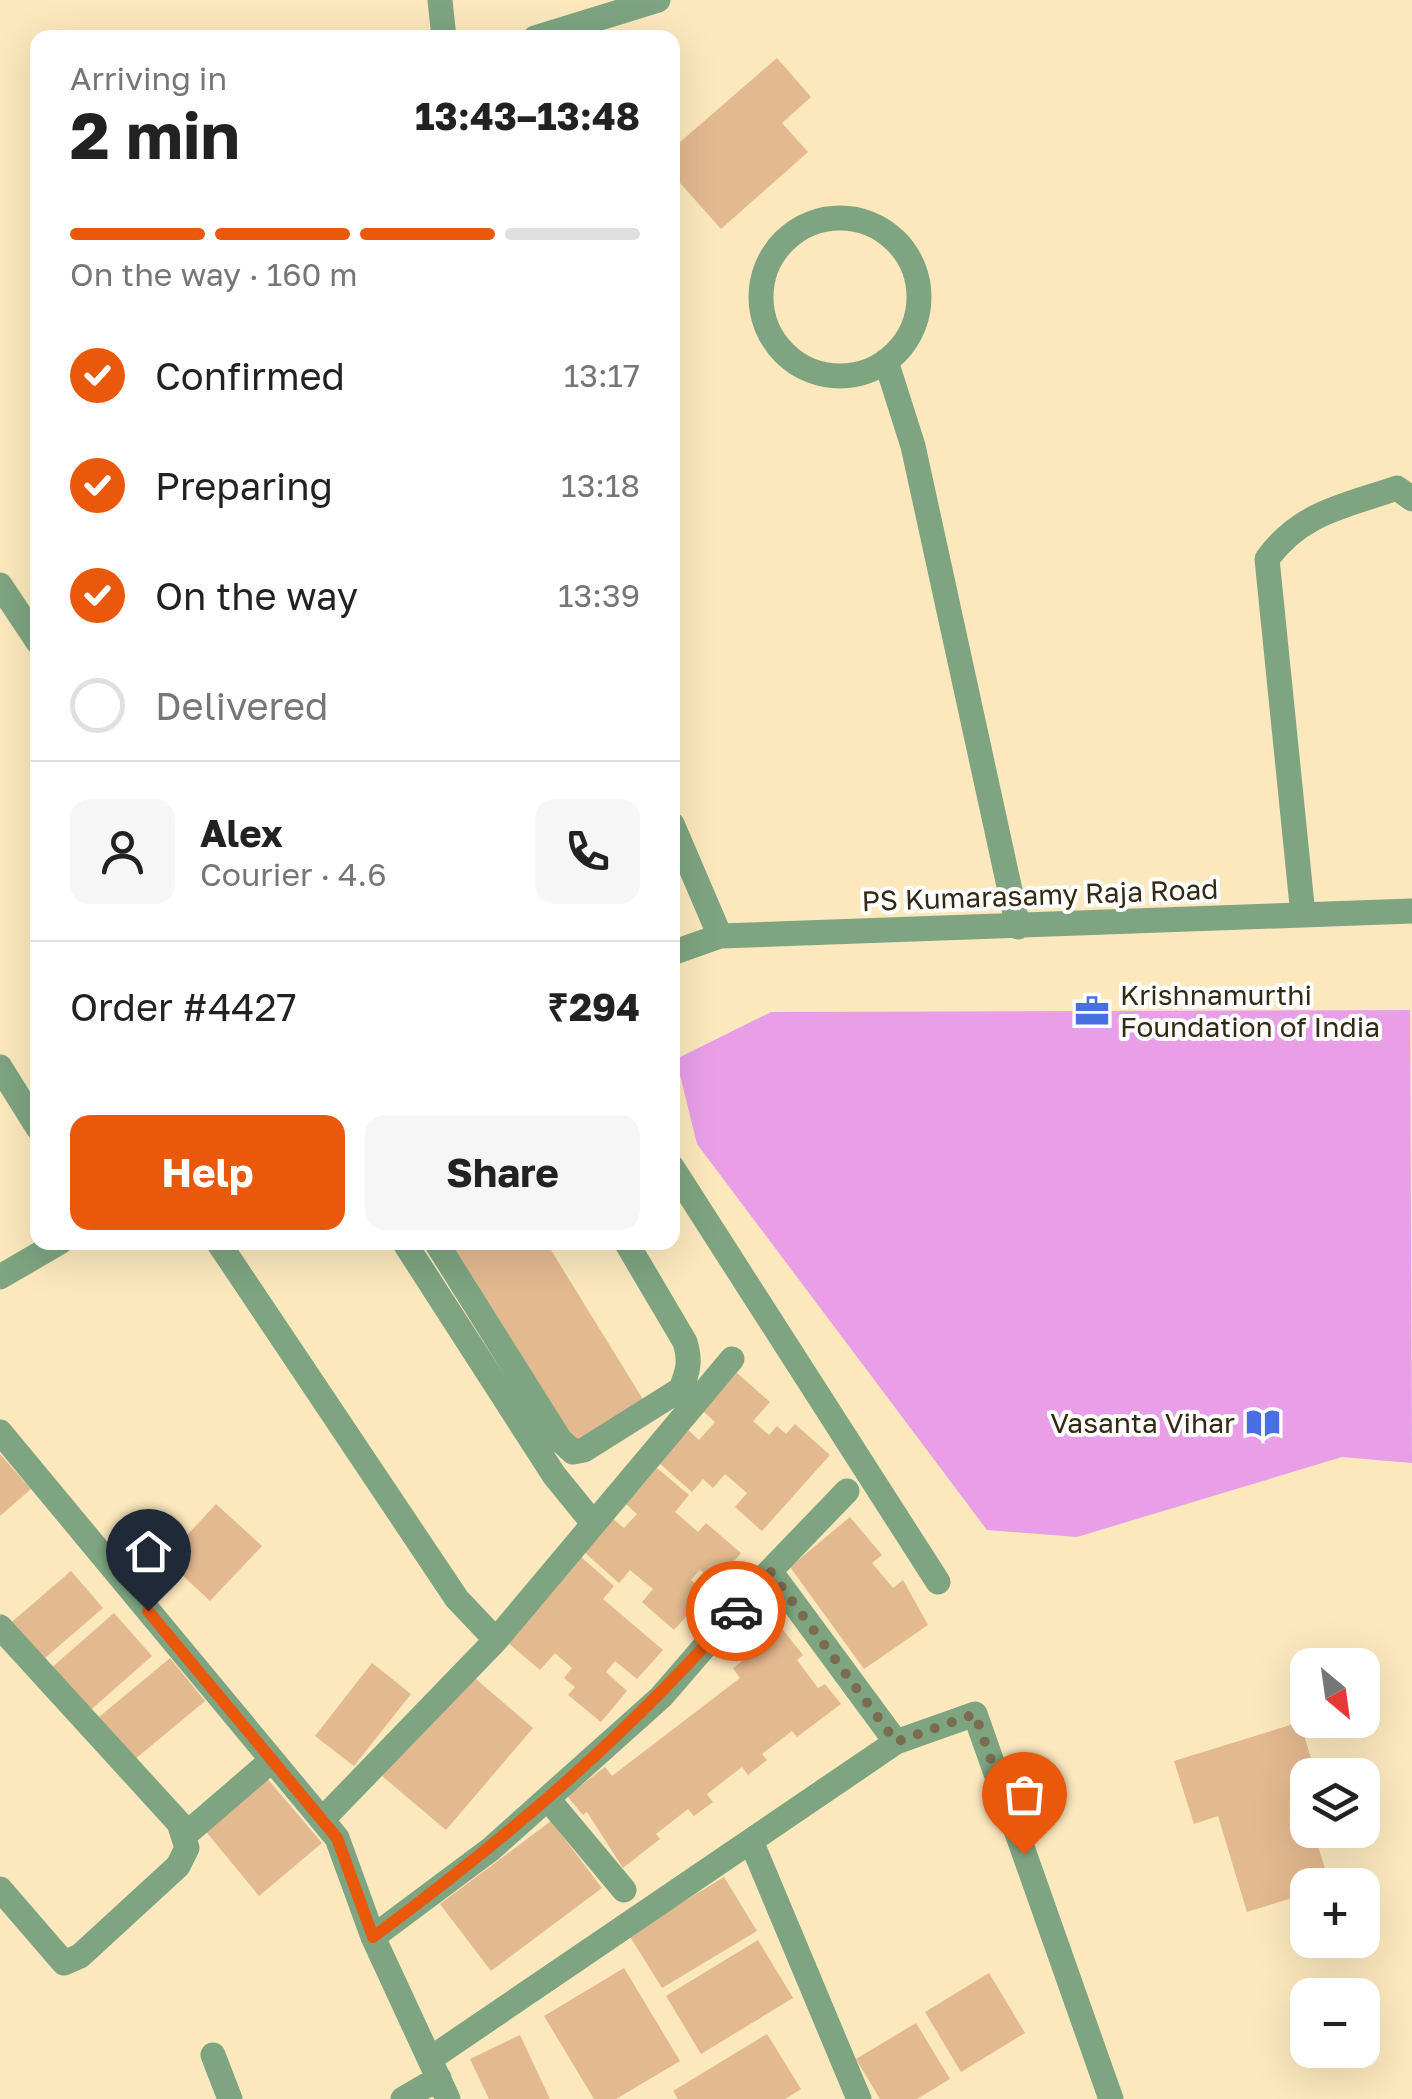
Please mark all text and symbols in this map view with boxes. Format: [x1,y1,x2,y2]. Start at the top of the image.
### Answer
text: Arriving in [70,59,227,97]
text: 13:43–13:48 [415,93,640,138]
text: 2 min [70,95,240,173]
text: On the way · 160 m [70,255,358,293]
icon: check [70,348,125,403]
text: Confirmed [155,353,345,398]
text: 13:17 [564,356,640,394]
icon: check [70,458,125,513]
text: Preparing [155,463,333,508]
text: 13:18 [561,466,640,504]
icon: check [70,568,125,623]
text: On the way [155,573,358,618]
text: 13:39 [558,576,640,614]
text: Delivered [155,683,328,728]
button: person [70,799,175,904]
button: phone [535,799,640,904]
text: Alex [200,810,283,855]
text: Courier · 4.6 [200,855,387,893]
street label: PS Kumarasamy Raja Road [861,872,1219,917]
place label: Krishnamurthi Foundation of India [1120,978,1380,1043]
text: Order #4427 [70,984,297,1029]
text: ₹294 [547,984,640,1029]
office icon: Krishnamurthi Foundation of India [1073,992,1111,1030]
button: Help [70,1115,345,1230]
button: Share [365,1115,640,1230]
library icon: Vasanta Vihar [1244,1404,1282,1442]
place label: Vasanta Vihar [1050,1406,1235,1439]
pin [106,1509,191,1612]
icon: home [121,1524,176,1579]
courier [686,1561,786,1661]
icon: car [709,1584,764,1639]
north arrow [1290,1648,1380,1738]
map controls [1290,1648,1380,2068]
pin [982,1752,1067,1855]
button: layers [1290,1758,1380,1848]
icon: bag [997,1767,1052,1822]
button: + [1290,1868,1380,1958]
button: − [1290,1978,1380,2068]

